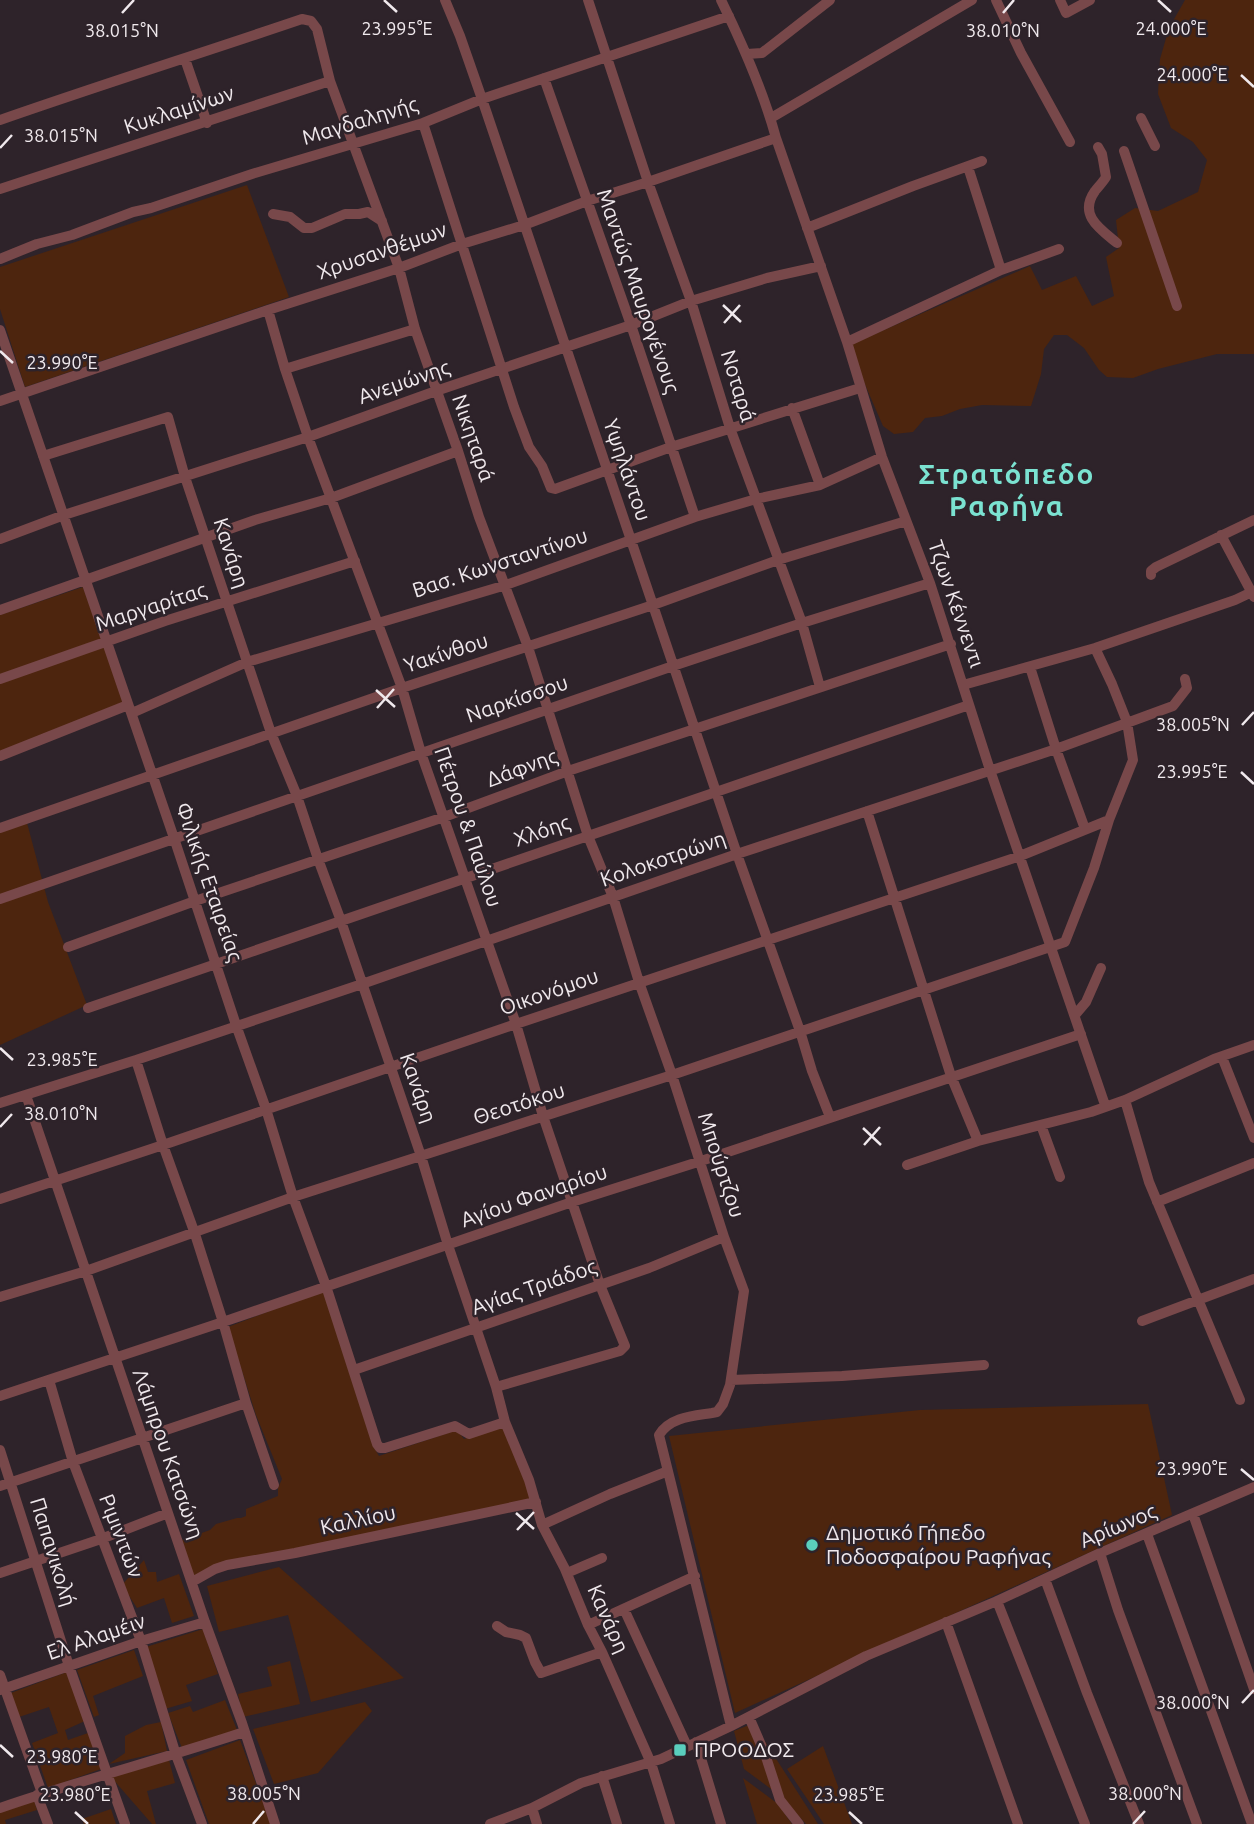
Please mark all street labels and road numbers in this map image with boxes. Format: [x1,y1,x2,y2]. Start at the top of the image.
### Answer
street label: Κυκλαμίνων [121,80,237,138]
street label: Μαγδαληνής [299,91,421,149]
street label: Μαντώς Μαυρογένους [593,185,685,396]
street label: Χρυσανθέμων [314,217,450,283]
street label: Νοταρά [717,347,761,425]
street label: Ανεμώνης [355,354,453,408]
street label: Νικηταρά [448,391,500,485]
street label: Υψηλάντου [599,415,657,524]
street label: Κανάρη [209,515,255,591]
street label: Βασ. Κωνσταντίνου [409,522,590,602]
street label: Τζων Κέννεντι [924,537,990,670]
street label: Μαργαρίτας [92,577,209,635]
street label: Υακίνθου [401,627,491,677]
street label: Ναρκίσσου [463,669,571,727]
street label: Πέτρου & Παύλου [430,743,508,910]
street label: Δάφνης [483,743,561,791]
street label: Φιλικής Εταιρείας [172,799,249,965]
street label: Χλόης [511,809,573,851]
street label: Κολοκοτρώνη [597,825,729,891]
street label: Οικονόμου [496,963,601,1019]
street label: Κανάρη [396,1050,442,1126]
street label: Θεοτόκου [470,1077,568,1129]
street label: Μπούρτζου [694,1109,750,1220]
street label: Αγίου Φαναρίου [457,1159,610,1231]
street label: Αγίας Τριάδος [468,1253,600,1319]
street label: Λάμπρου Κατσώνη [129,1365,209,1542]
street label: Ριμινιτών [95,1490,149,1581]
street label: Παπανικολή [26,1494,82,1609]
street label: Αρίωνος [1076,1498,1160,1552]
street label: Καλλίου [318,1499,398,1539]
street label: Κανάρη [583,1581,635,1656]
street label: Ελ Αλαμέιν [43,1608,148,1664]

